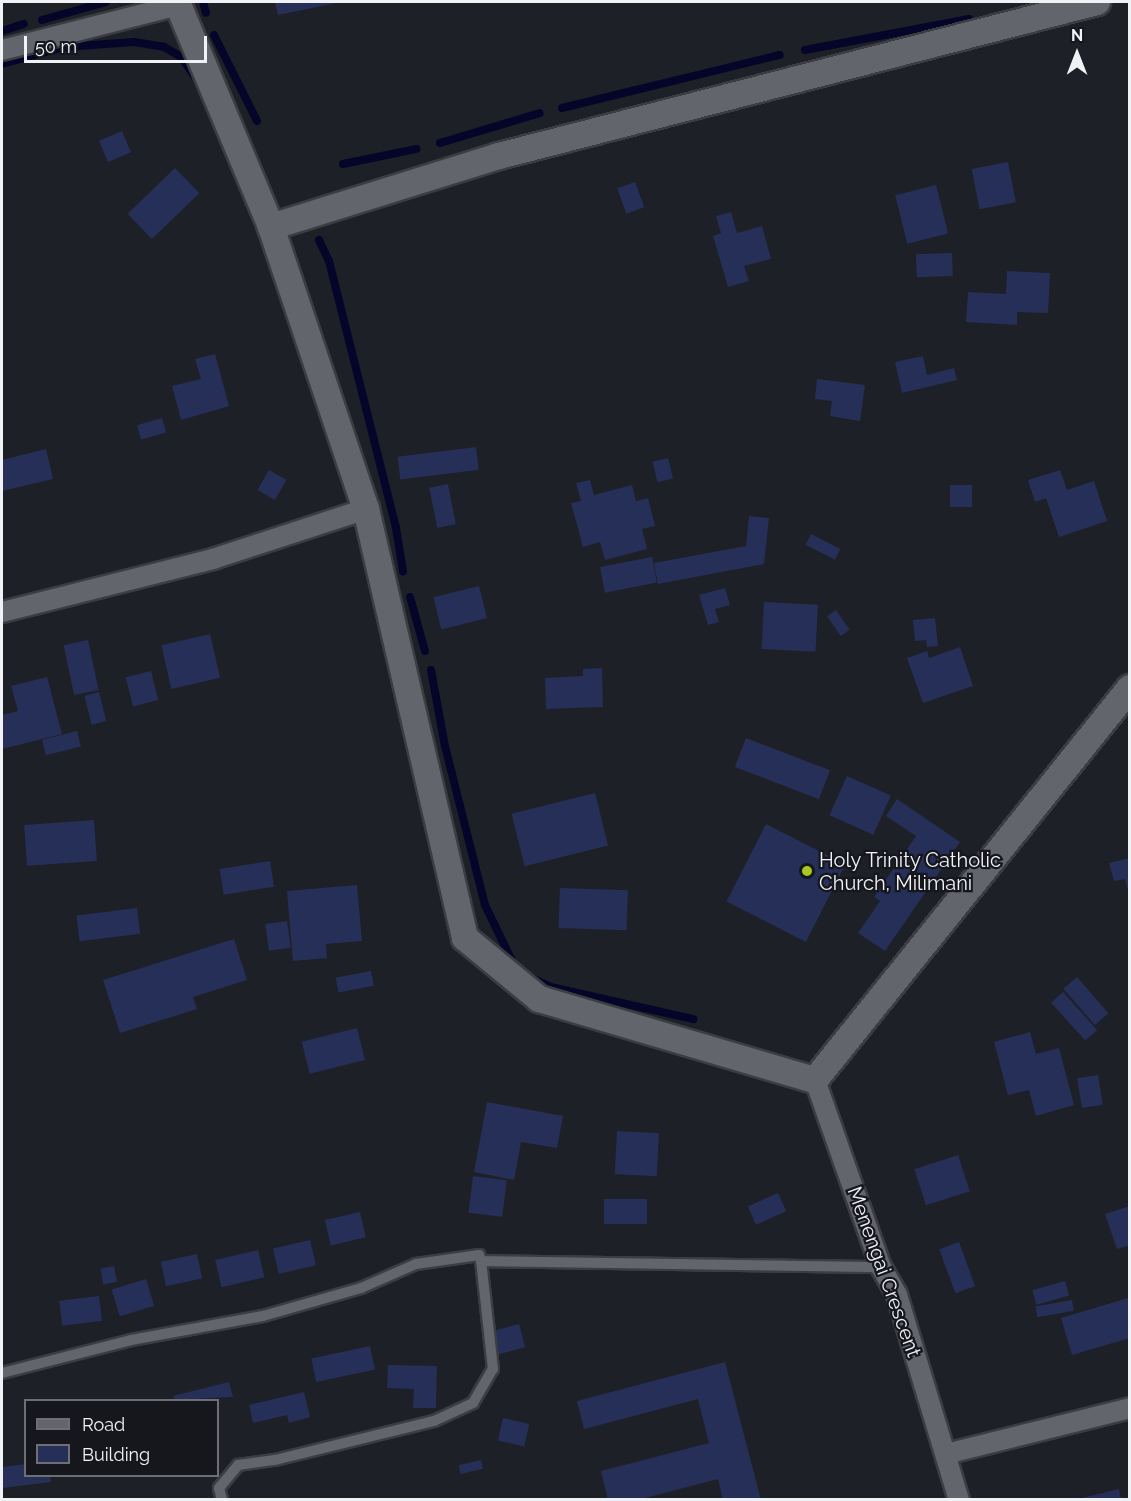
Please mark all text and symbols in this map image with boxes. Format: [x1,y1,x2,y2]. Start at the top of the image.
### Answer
scale bar [27,24,210,62]
north arrow [1047,24,1107,84]
text: N [1071,26,1083,45]
text: 50 m [35,36,77,57]
place label: Holy Trinity Catholic Church, Milimani [819,848,1003,895]
marker: Holy Trinity Catholic Church, Milimani [800,864,814,878]
street label: Menengai Crescent [842,1184,926,1360]
legend [24,1399,219,1477]
text: Road [82,1414,125,1435]
text: Building [82,1444,150,1465]

